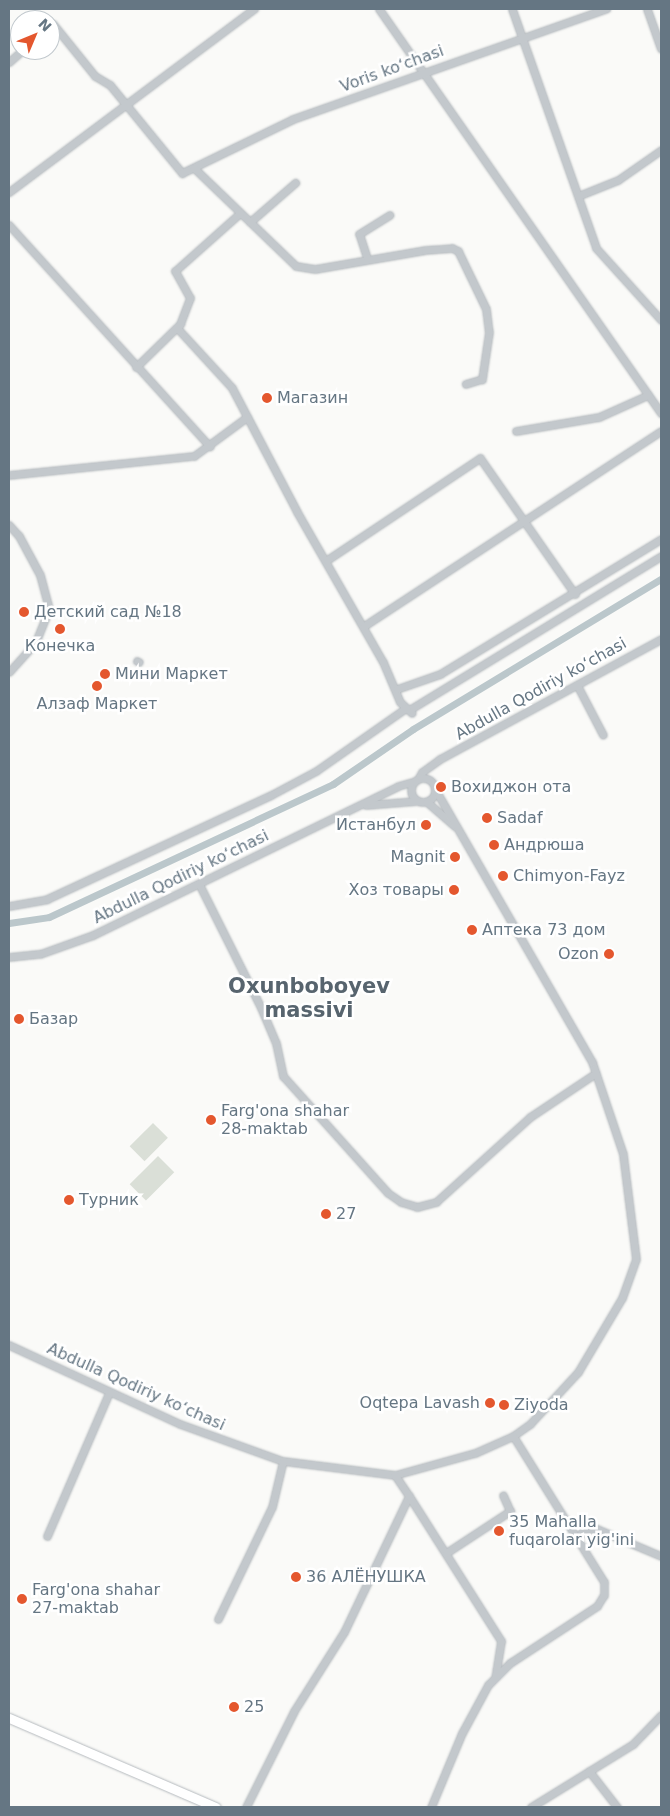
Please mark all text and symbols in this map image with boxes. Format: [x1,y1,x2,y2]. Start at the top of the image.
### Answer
north arrow [10,10,60,60]
text: N [35,15,55,35]
street label: Voris koʻchasi [337,41,447,97]
place label: Магазин [277,388,348,408]
marker: Магазин [261,392,273,404]
place label: Детский сад №18 [34,602,182,622]
marker: Детский сад №18 [18,606,30,618]
marker: Конечка [54,623,66,635]
street label: Abdulla Qodiriy koʻchasi [452,634,630,744]
place label: Конечка [25,636,95,656]
place label: Мини Маркет [115,664,228,684]
marker: Мини Маркет [99,668,111,680]
marker: Алзаф Маркет [91,680,103,692]
place label: Алзаф Маркет [37,694,157,714]
place label: Вохиджон ота [451,777,571,797]
marker: Вохиджон ота [435,781,447,793]
place label: Sadaf [497,808,543,828]
marker: Sadaf [481,812,493,824]
place label: Истанбул [336,815,416,835]
marker: Истанбул [420,819,432,831]
street label: Abdulla Qodiriy koʻchasi [90,826,272,928]
place label: Андрюша [504,835,585,855]
marker: Андрюша [488,839,500,851]
place label: Magnit [390,847,445,867]
marker: Magnit [449,851,461,863]
place label: Chimyon-Fayz [513,866,625,886]
marker: Chimyon-Fayz [497,870,509,882]
place label: Хоз товары [349,880,444,900]
marker: Хоз товары [448,884,460,896]
place label: Аптека 73 дом [482,920,605,940]
marker: Аптека 73 дом [466,924,478,936]
place label: Ozon [558,944,599,964]
marker: Ozon [603,948,615,960]
district label: Oxunboboyev massivi [228,973,390,1023]
place label: Базар [29,1009,78,1029]
marker: Базар [13,1013,25,1025]
place label: Farg'ona shahar 28-maktab [221,1101,349,1139]
marker: Farg'ona shahar 28-maktab [205,1114,217,1126]
place label: Турник [79,1190,139,1210]
marker: Турник [63,1194,75,1206]
place label: 27 [336,1204,356,1224]
marker: 27 [320,1208,332,1220]
street label: Abdulla Qodiriy koʻchasi [44,1339,228,1435]
place label: Oqtepa Lavash [360,1393,480,1413]
place label: Ziyoda [514,1395,569,1415]
marker: Oqtepa Lavash [484,1397,496,1409]
marker: Ziyoda [498,1399,510,1411]
place label: 35 Mahalla fuqarolar yig'ini [509,1512,634,1550]
marker: 35 Mahalla fuqarolar yig'ini [493,1525,505,1537]
place label: 36 АЛЁНУШКА [306,1567,426,1587]
marker: 36 АЛЁНУШКА [290,1571,302,1583]
place label: Farg'ona shahar 27-maktab [32,1580,160,1618]
marker: Farg'ona shahar 27-maktab [16,1593,28,1605]
place label: 25 [244,1697,264,1717]
marker: 25 [228,1701,240,1713]

